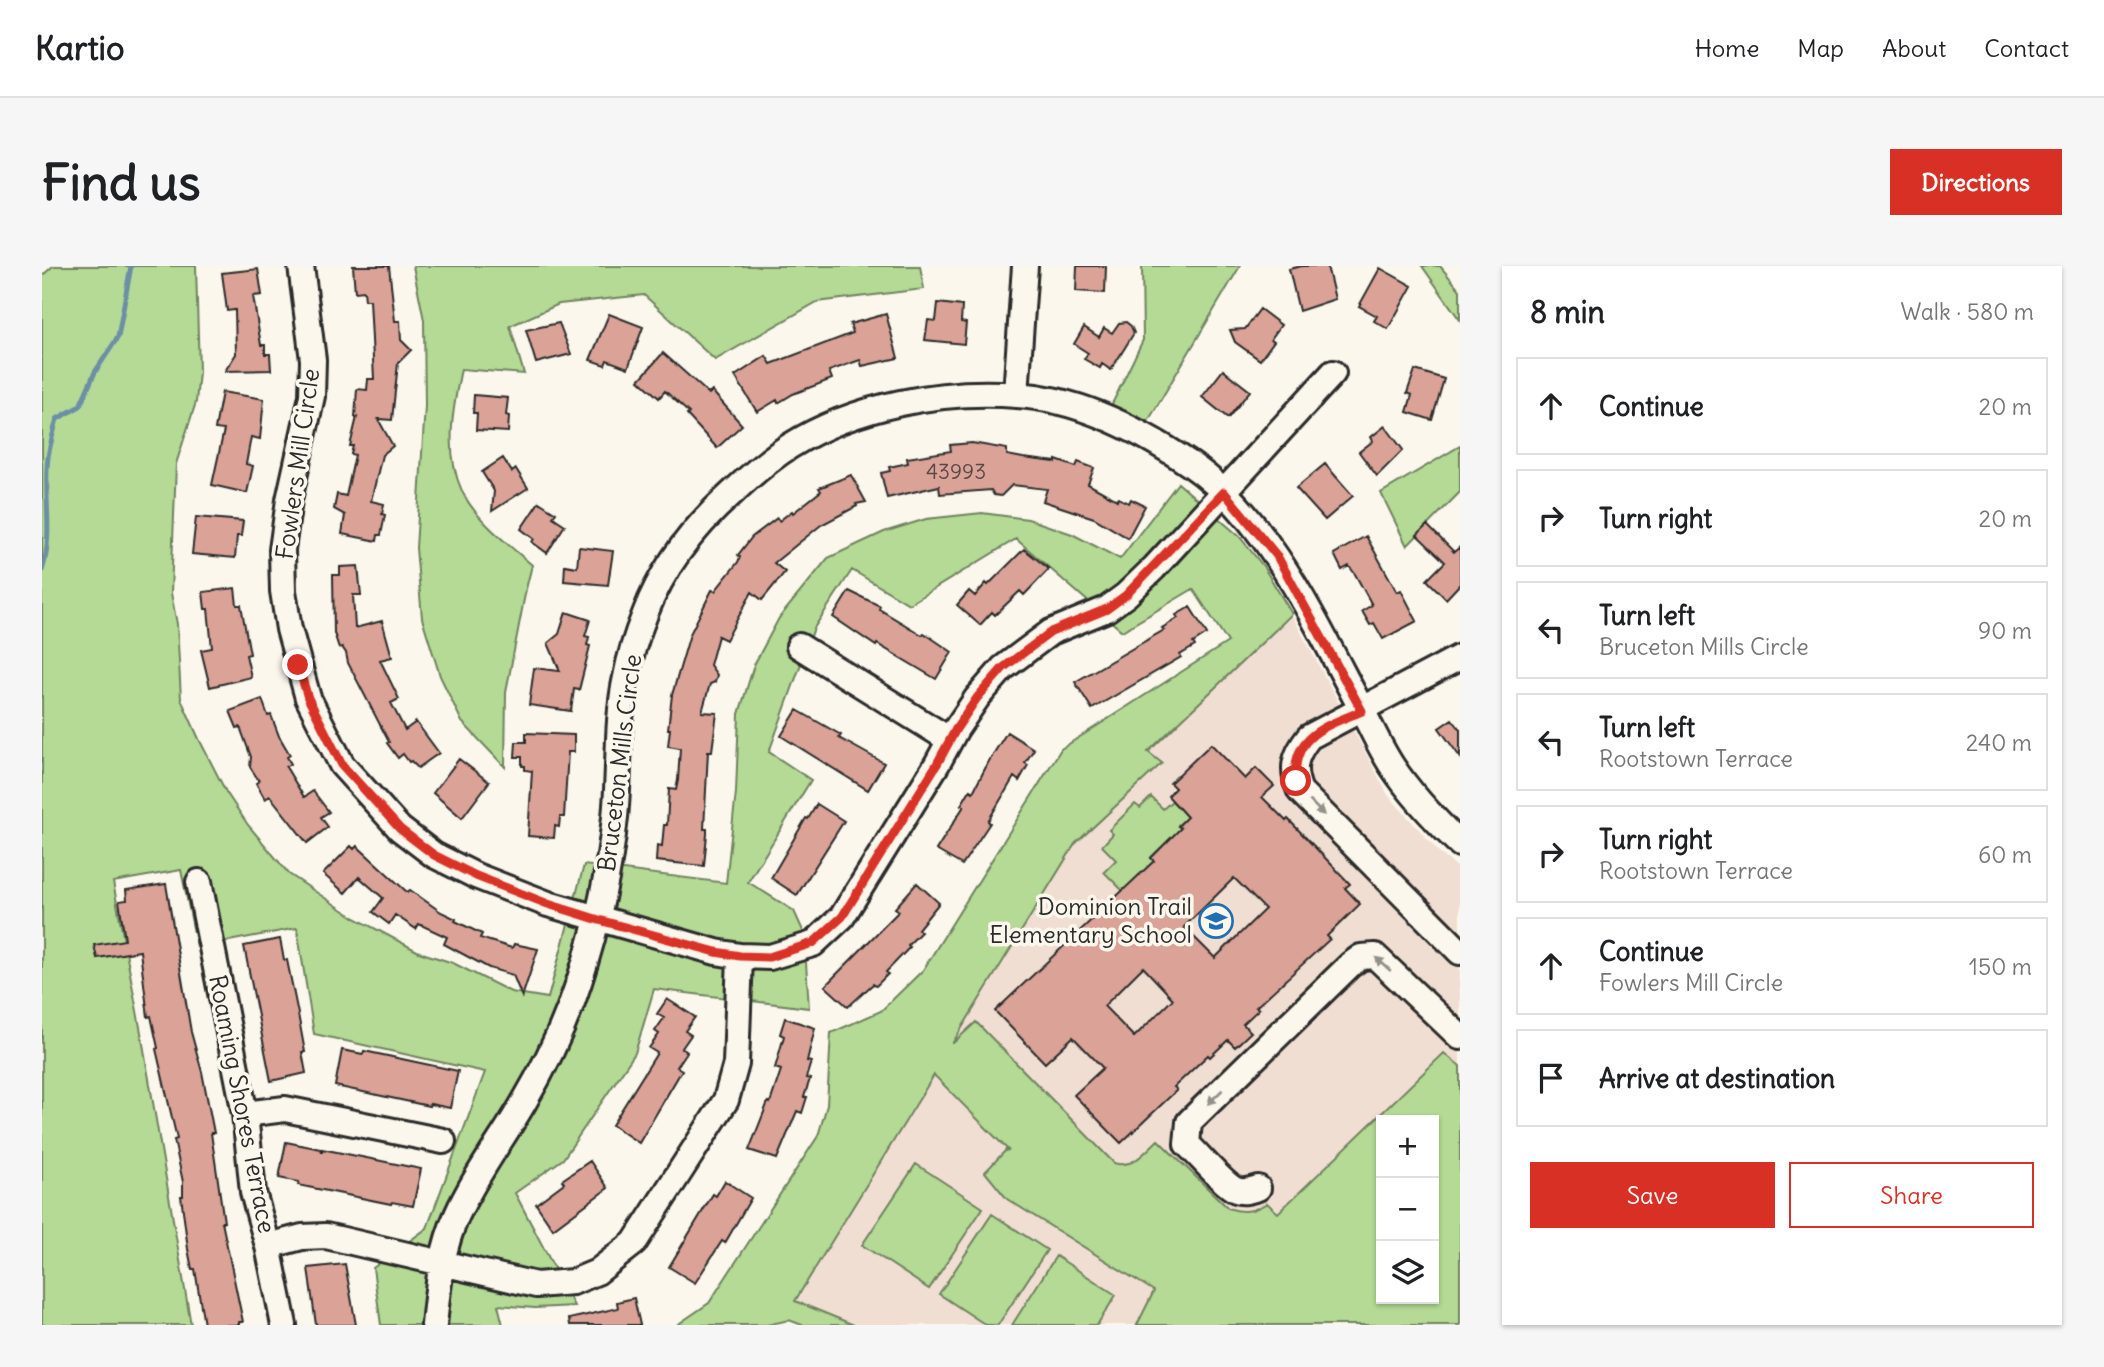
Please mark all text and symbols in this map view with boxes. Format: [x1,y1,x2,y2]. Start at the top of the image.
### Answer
text: Kartio [35,27,125,69]
text: Home [1695,33,1759,63]
text: Map [1797,33,1844,63]
text: About [1882,33,1946,63]
text: Contact [1984,33,2069,63]
button: Directions [1890,149,2062,215]
text: Find us [42,152,200,213]
text: 8 min [1530,293,1605,331]
text: Walk · 580 m [1901,297,2034,326]
street label: Fowlers Mill Circle [269,367,325,561]
icon: ahead [1532,387,1570,425]
text: Continue [1599,390,1704,423]
text: 20 m [1979,392,2032,421]
house number: 43993 [926,458,986,485]
icon: right [1532,499,1570,537]
text: Turn right [1599,502,1712,535]
text: 20 m [1979,504,2032,533]
text: Turn left [1599,599,1695,632]
icon: left [1532,611,1570,649]
text: 90 m [1978,616,2032,645]
text: Bruceton Mills Circle [1599,632,1809,661]
route end [282,649,313,680]
street label: Bruceton Mills Circle [591,653,647,873]
text: Turn left [1599,711,1695,744]
icon: left [1532,723,1570,761]
text: 240 m [1966,728,2032,757]
text: Rootstown Terrace [1599,744,1793,773]
route start [1280,765,1311,796]
one-way arrow [1308,799,1325,816]
text: Turn right [1599,823,1712,856]
icon: right [1532,835,1570,873]
text: 60 m [1978,840,2032,869]
text: Rootstown Terrace [1599,856,1793,885]
place label: Dominion Trail Elementary School [989,891,1192,949]
school or university icon: Dominion Trail Elementary School [1197,902,1235,940]
text: Continue [1599,935,1704,968]
icon: ahead [1532,947,1570,985]
text: 150 m [1969,952,2032,981]
one-way arrow [1374,956,1392,972]
text: Fowlers Mill Circle [1599,968,1783,997]
street label: Roaming Shores Terrace [203,972,283,1235]
icon: arrive [1532,1059,1570,1097]
text: Arrive at destination [1599,1062,1835,1095]
one-way arrow [1207,1088,1224,1104]
map controls [1376,1115,1439,1304]
button: + [1376,1115,1439,1178]
button: Save [1530,1162,1775,1228]
button: Share [1789,1162,2034,1228]
button: − [1376,1178,1439,1241]
button: layers [1376,1241,1439,1304]

